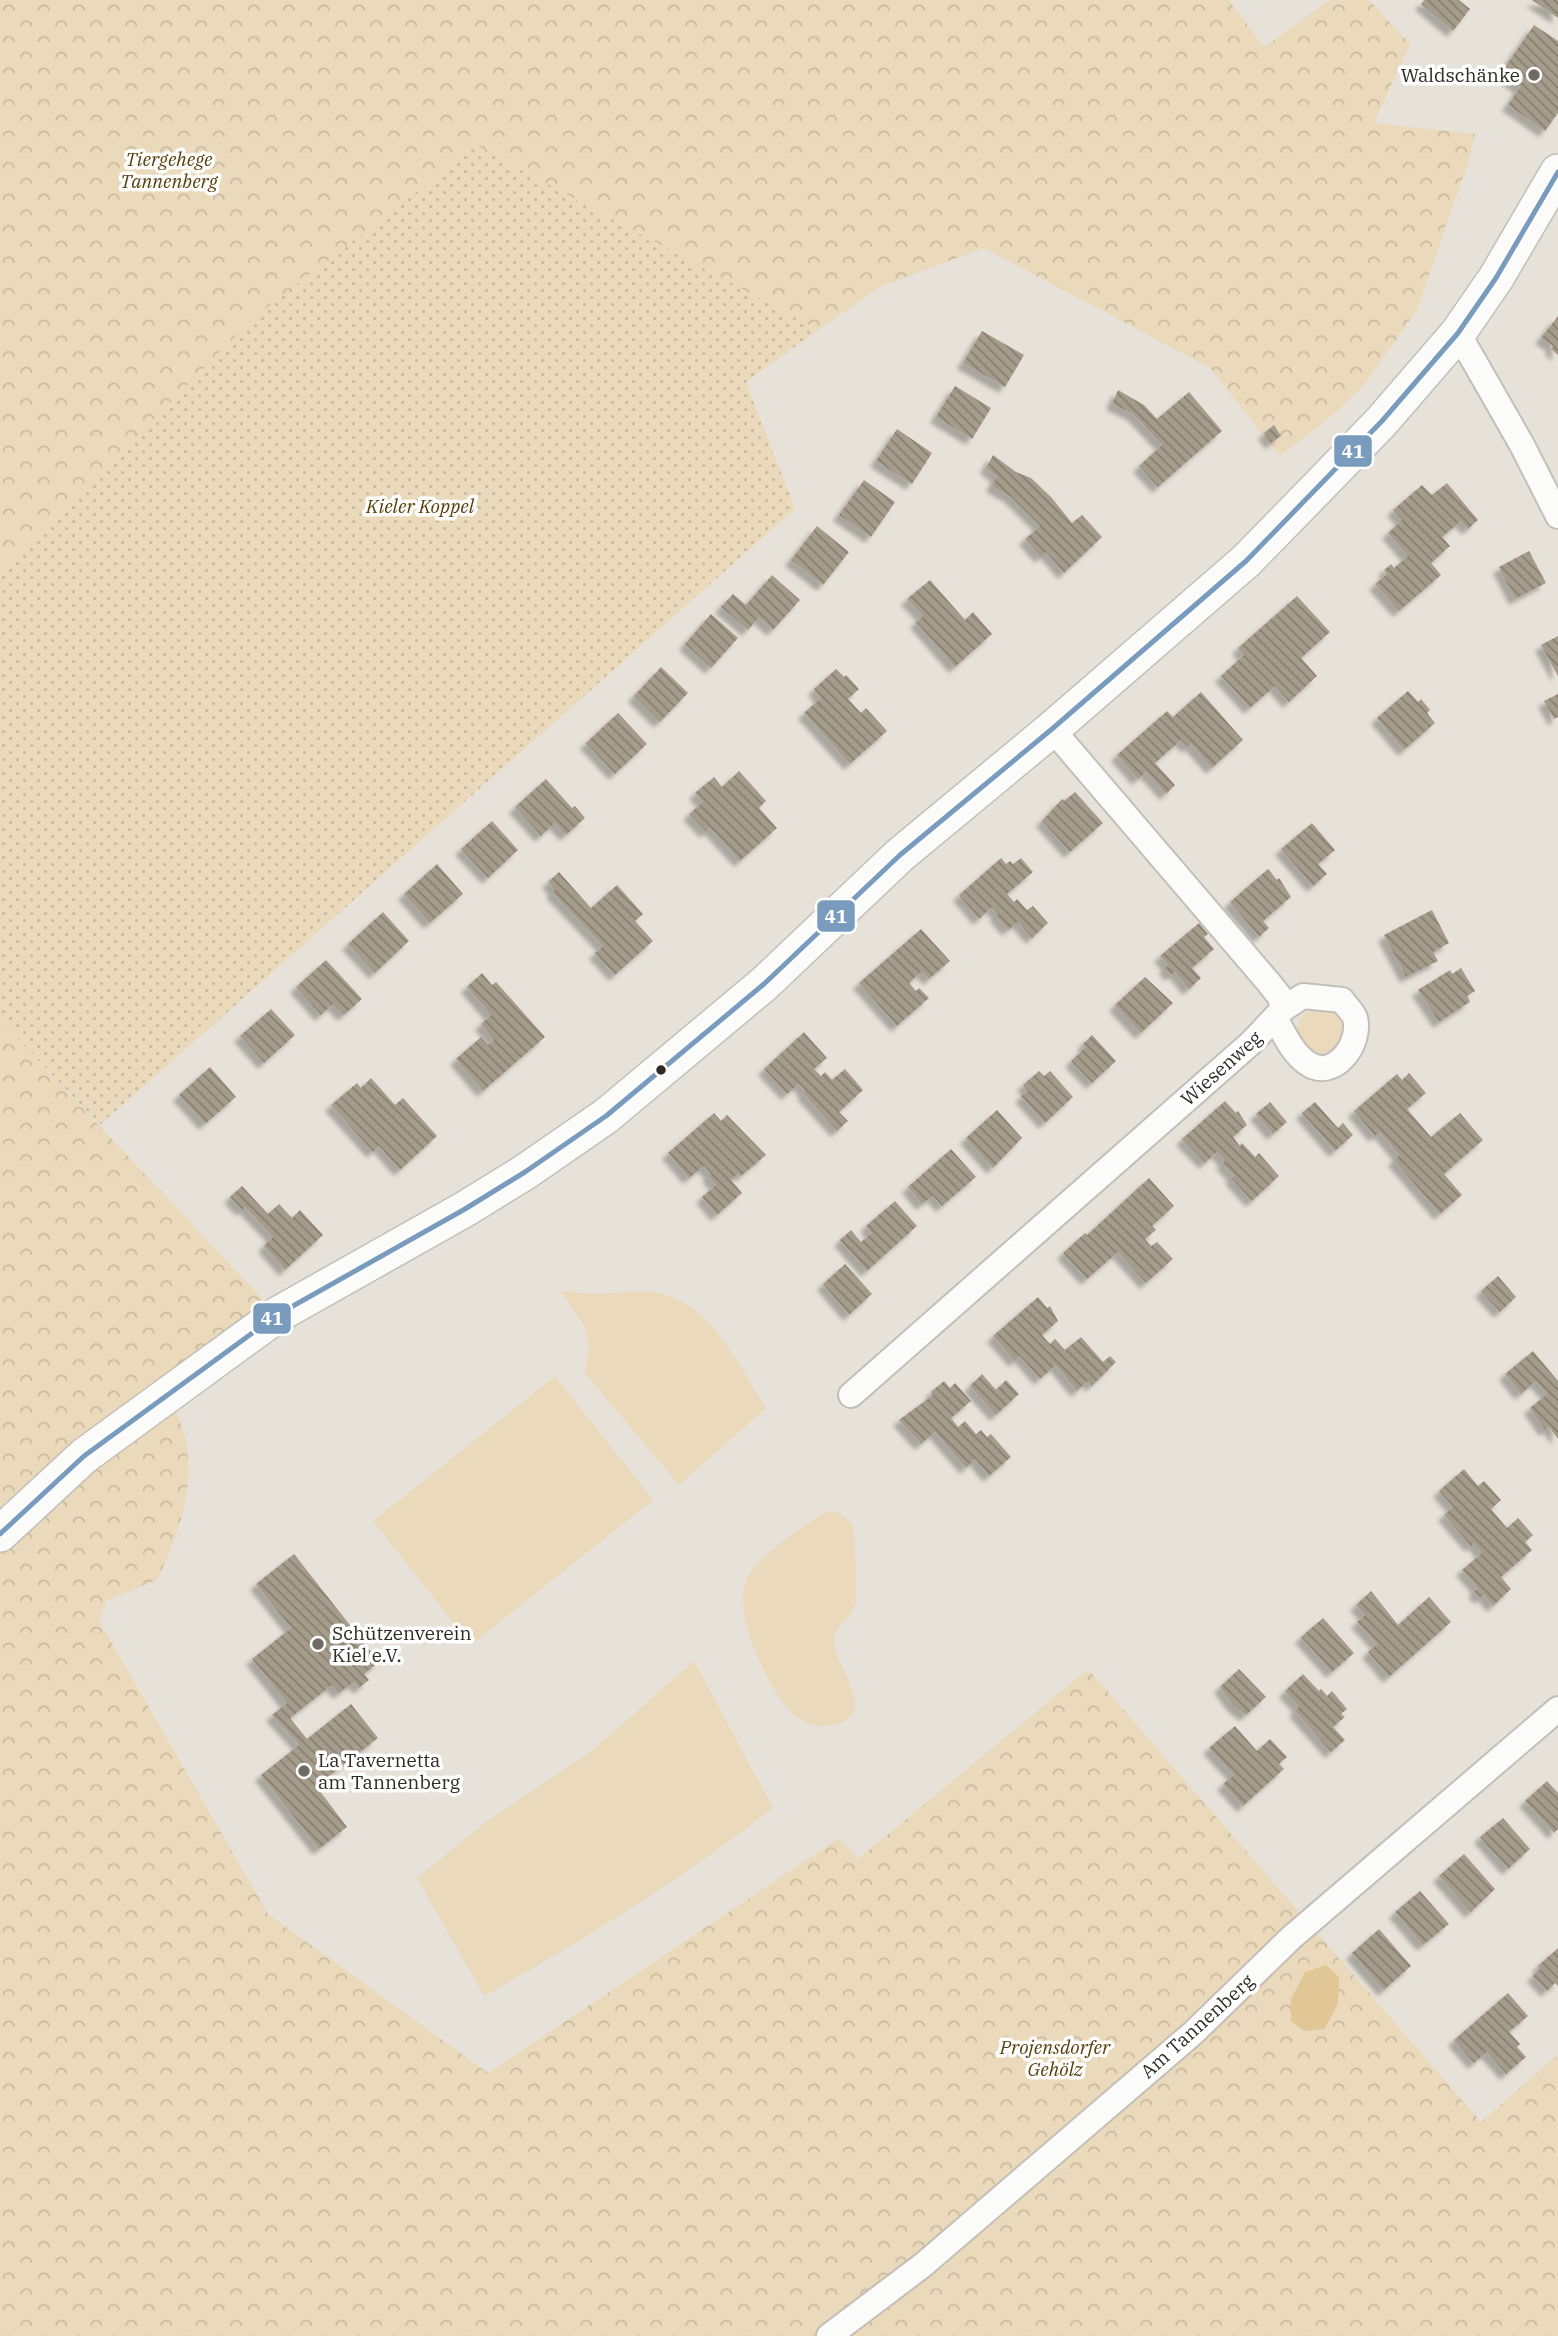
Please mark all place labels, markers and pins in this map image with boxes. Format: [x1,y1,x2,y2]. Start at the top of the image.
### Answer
place label: Waldschänke [1401,63,1520,87]
marker: Waldschänke [1526,67,1542,83]
unlabelled marker [654,1063,668,1077]
place label: Schützenverein Kiel e.V. [332,1621,472,1667]
marker: Schützenverein Kiel e.V. [310,1636,326,1652]
place label: La Tavernetta am Tannenberg [318,1748,461,1794]
marker: La Tavernetta am Tannenberg [296,1763,312,1779]

